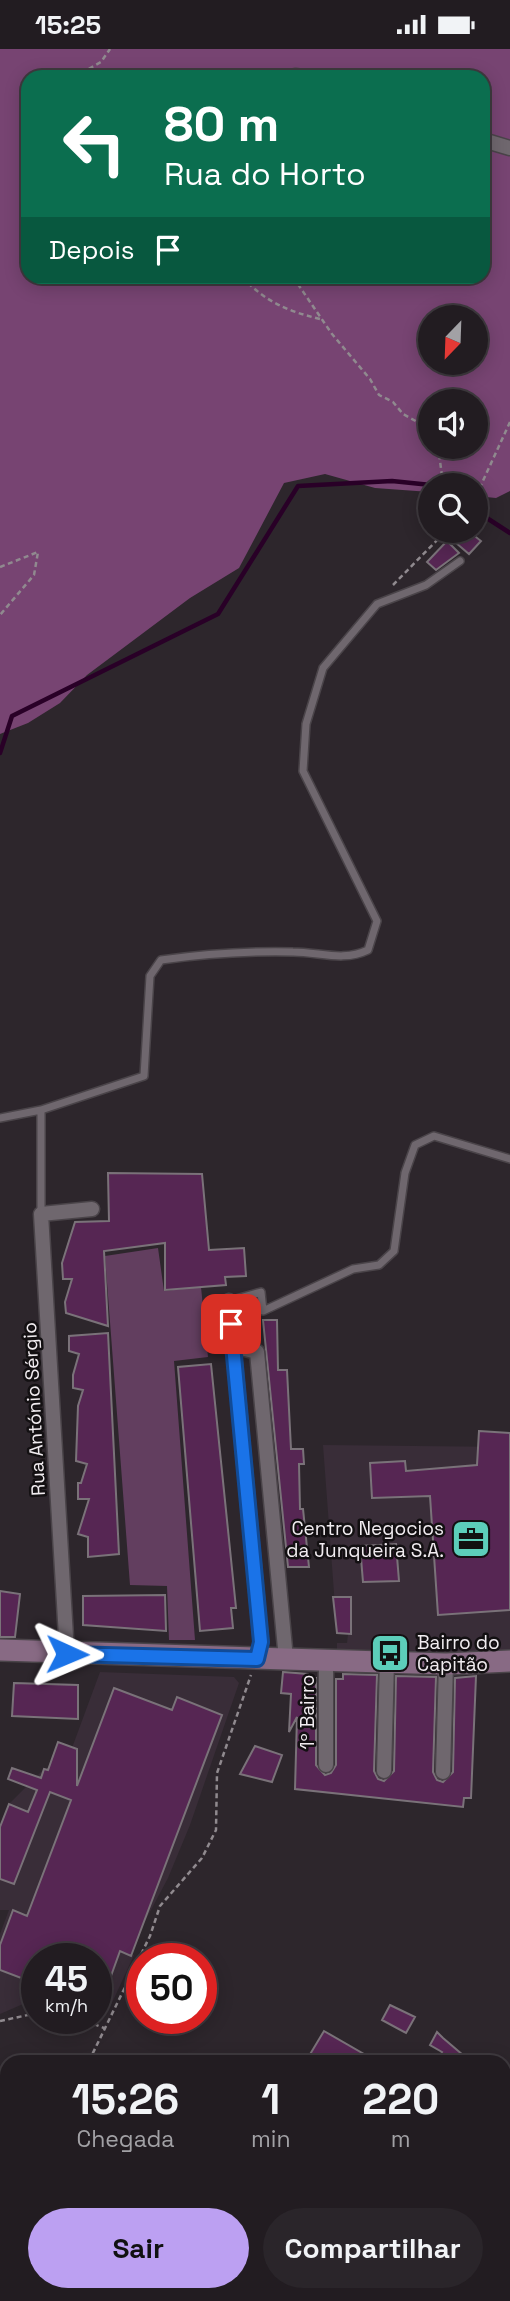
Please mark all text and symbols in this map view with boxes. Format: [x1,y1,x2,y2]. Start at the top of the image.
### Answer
text: 15:25 [35,8,101,42]
text: 80 m [164,93,279,155]
icon: left [49,98,140,189]
text: Rua do Horto [164,154,366,194]
icon: arrive [149,231,187,269]
text: Depois [49,233,135,267]
north arrow [418,305,488,375]
map controls [418,305,488,543]
button: sound [418,389,488,459]
button: search [418,473,488,543]
pin [201,1294,261,1354]
icon: arrive [212,1305,250,1343]
street label: Rua António Sérgio [17,1322,51,1496]
place label: Centro Negocios da Junqueira S.A. [286,1516,444,1563]
office icon: Centro Negocios da Junqueira S.A. [450,1518,492,1560]
position arrow [30,1617,104,1691]
place label: Bairro do Capitão [417,1630,500,1677]
bus stop icon: Bairro do Capitão [369,1632,411,1674]
street label: 1º Bairro [295,1675,320,1750]
speed limit sign: 50 [126,1943,217,2034]
text: 45 [45,1957,88,2001]
text: km/h [45,1994,88,2017]
text: 15:26 [72,2073,179,2126]
text: 1 [261,2073,280,2126]
text: 220 [362,2073,439,2126]
text: Chegada [76,2124,175,2154]
text: min [251,2124,291,2154]
text: m [391,2124,411,2154]
button: Sair [28,2208,249,2288]
button: Compartilhar [263,2208,483,2288]

